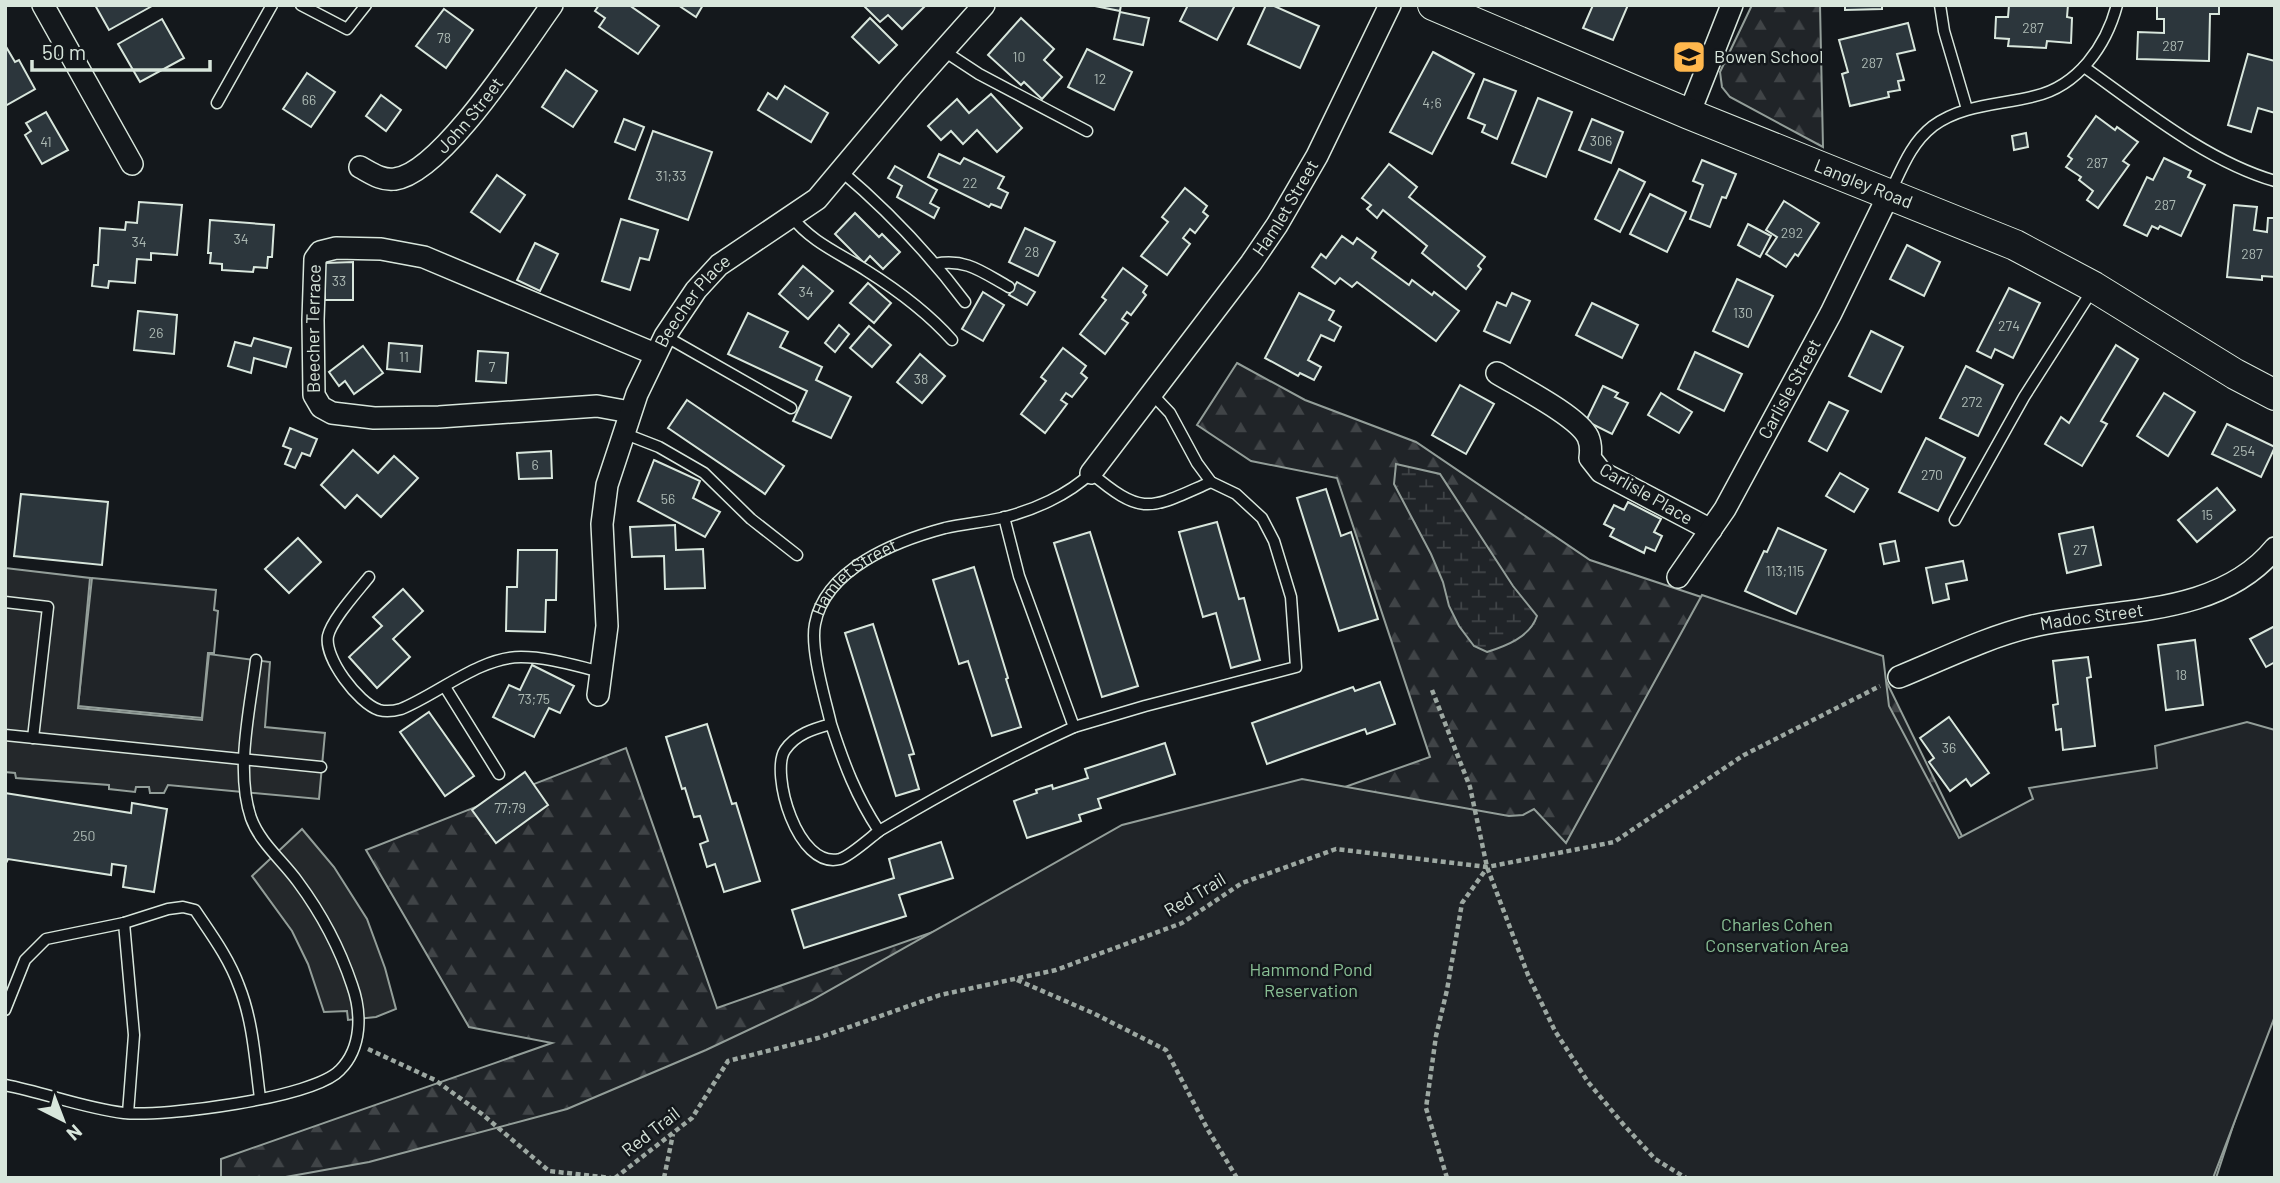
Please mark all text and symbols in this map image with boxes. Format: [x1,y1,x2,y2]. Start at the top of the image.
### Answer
house number: 287 [2022,19,2044,36]
scale bar [32,28,210,72]
house number: 78 [437,29,451,46]
house number: 287 [2162,37,2184,54]
school or university icon: Bowen School [1670,38,1708,76]
text: 50 m [42,39,86,64]
place label: Bowen School [1714,45,1824,67]
house number: 10 [1013,48,1025,65]
house number: 287 [1861,54,1883,71]
house number: 12 [1094,70,1106,87]
street label: John Street [431,72,507,158]
house number: 66 [302,91,316,108]
house number: 4;6 [1422,94,1442,111]
house number: 306 [1590,132,1612,149]
house number: 41 [40,133,52,150]
street label: Langley Road [1811,153,1916,213]
house number: 287 [2086,154,2108,171]
street label: Hamlet Street [1247,156,1322,260]
house number: 31;33 [656,167,686,184]
house number: 22 [962,174,978,191]
house number: 287 [2154,196,2176,213]
house number: 292 [1781,224,1803,241]
house number: 34 [234,230,248,247]
house number: 34 [132,233,146,250]
house number: 28 [1025,243,1039,260]
house number: 287 [2241,245,2263,262]
street label: Beecher Place [649,249,734,351]
street label: Beecher Terrace [301,264,325,393]
house number: 33 [332,272,346,289]
house number: 34 [799,283,813,300]
house number: 130 [1733,304,1753,321]
house number: 274 [1998,317,2020,334]
house number: 26 [149,324,163,341]
street label: Carlisle Street [1753,335,1825,442]
house number: 11 [399,348,409,365]
house number: 7 [489,358,496,375]
house number: 38 [914,370,928,387]
house number: 272 [1961,393,1983,410]
house number: 254 [2233,442,2255,459]
house number: 6 [531,456,539,473]
street label: Carlisle Place [1596,458,1697,529]
house number: 270 [1921,466,1943,483]
house number: 56 [661,490,675,507]
house number: 15 [2201,506,2213,523]
street label: Hamlet Street [806,533,900,619]
house number: 27 [2073,541,2087,558]
house number: 113;115 [1766,562,1804,579]
street label: Madoc Street [2038,598,2145,634]
house number: 18 [2175,666,2187,683]
house number: 73;75 [518,690,550,707]
house number: 36 [1942,739,1956,756]
house number: 77;79 [494,799,526,816]
house number: 250 [73,827,95,844]
street label: Red Trail [1160,867,1229,921]
park label: Charles Cohen Conservation Area [1705,913,1849,956]
park label: Hammond Pond Reservation [1250,958,1372,1001]
north arrow [28,1085,98,1155]
street label: Red Trail [617,1102,684,1161]
text: N [62,1120,87,1146]

